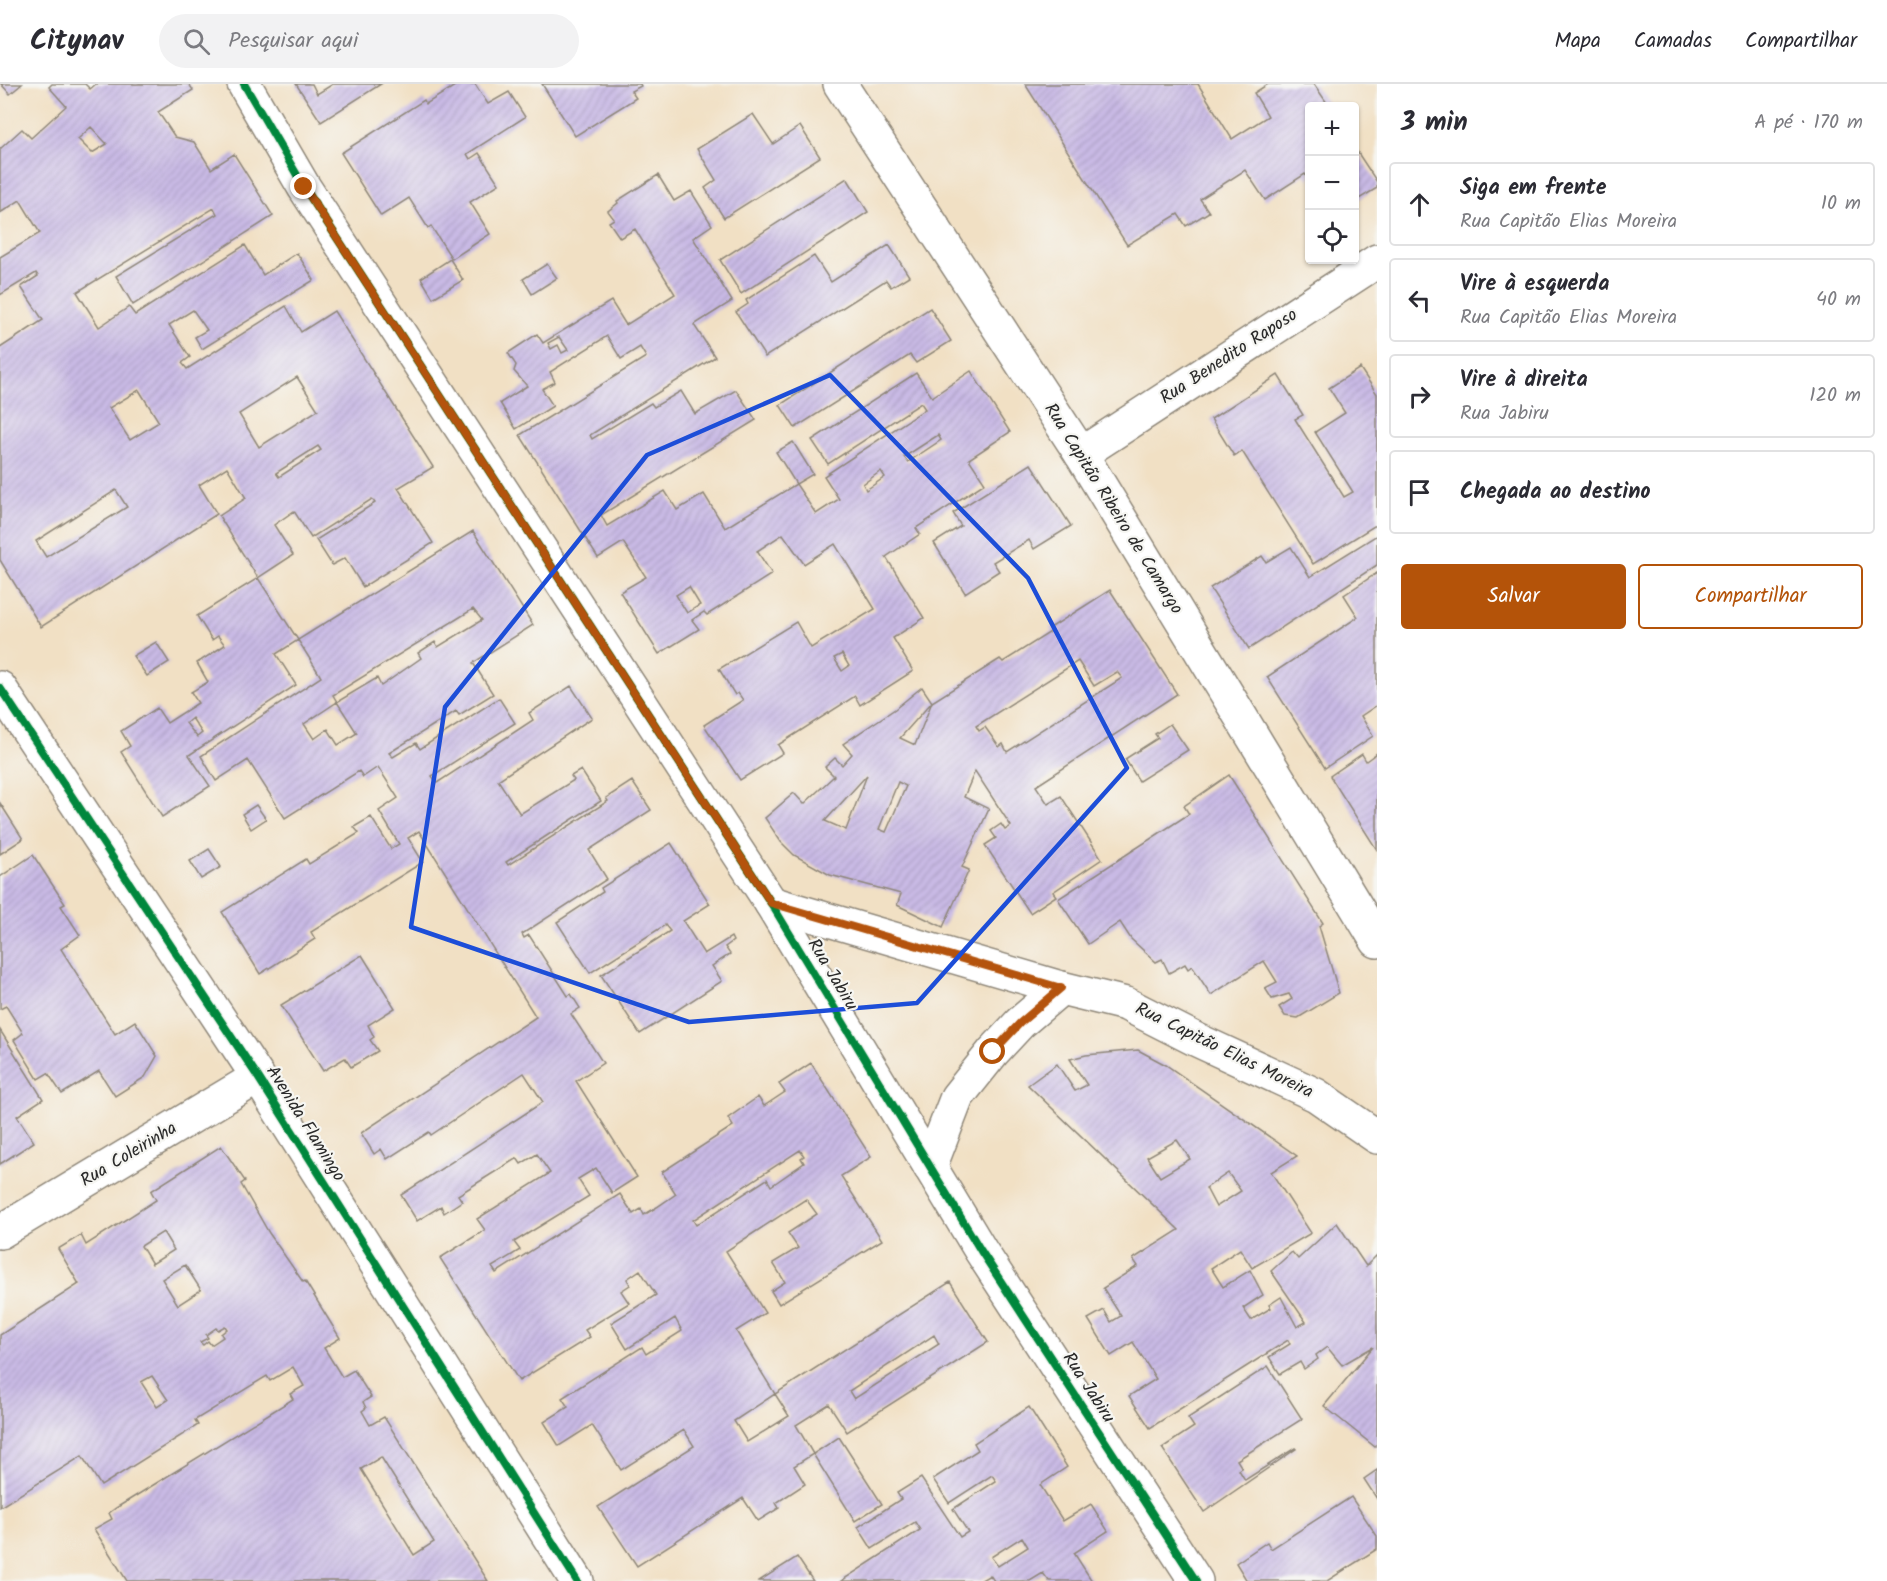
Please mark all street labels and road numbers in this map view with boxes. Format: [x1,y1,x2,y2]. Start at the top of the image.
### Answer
street label: Rua Benedito Raposo [1154,301,1304,413]
street label: Rua Capitão Ribeiro de Camargo [1036,398,1190,620]
street label: Rua Jabiru [799,933,865,1017]
street label: Rua Capitão Elias Moreira [1130,995,1318,1107]
street label: Avenida Flamingo [258,1060,352,1188]
street label: Rua Coleirinha [75,1115,183,1195]
street label: Rua Jabiru [1054,1347,1122,1430]

